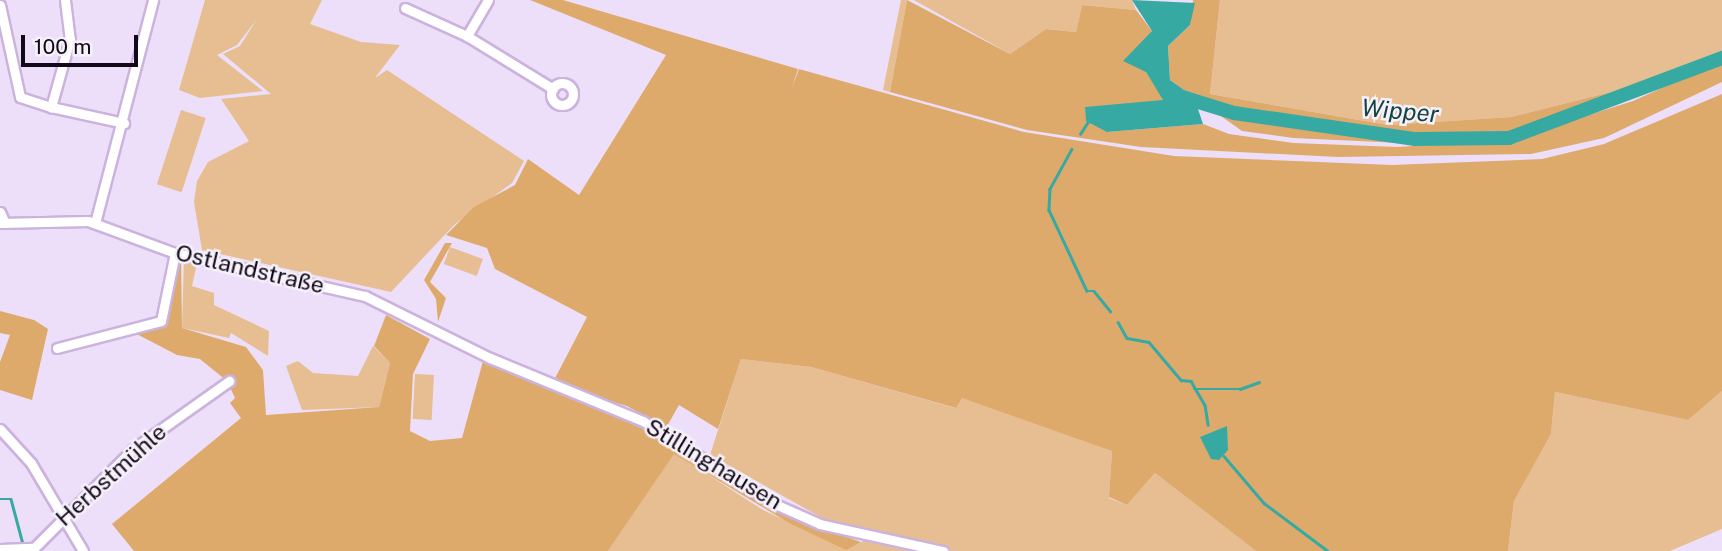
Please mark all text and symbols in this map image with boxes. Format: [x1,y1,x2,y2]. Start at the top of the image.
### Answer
scale bar [24,21,142,65]
text: 100 m [34,34,91,59]
water label: Wipper [1360,93,1440,129]
street label: Ostlandstraße [173,238,327,300]
street label: Stillinghausen [641,413,787,515]
street label: Herbstmühle [50,418,172,532]

